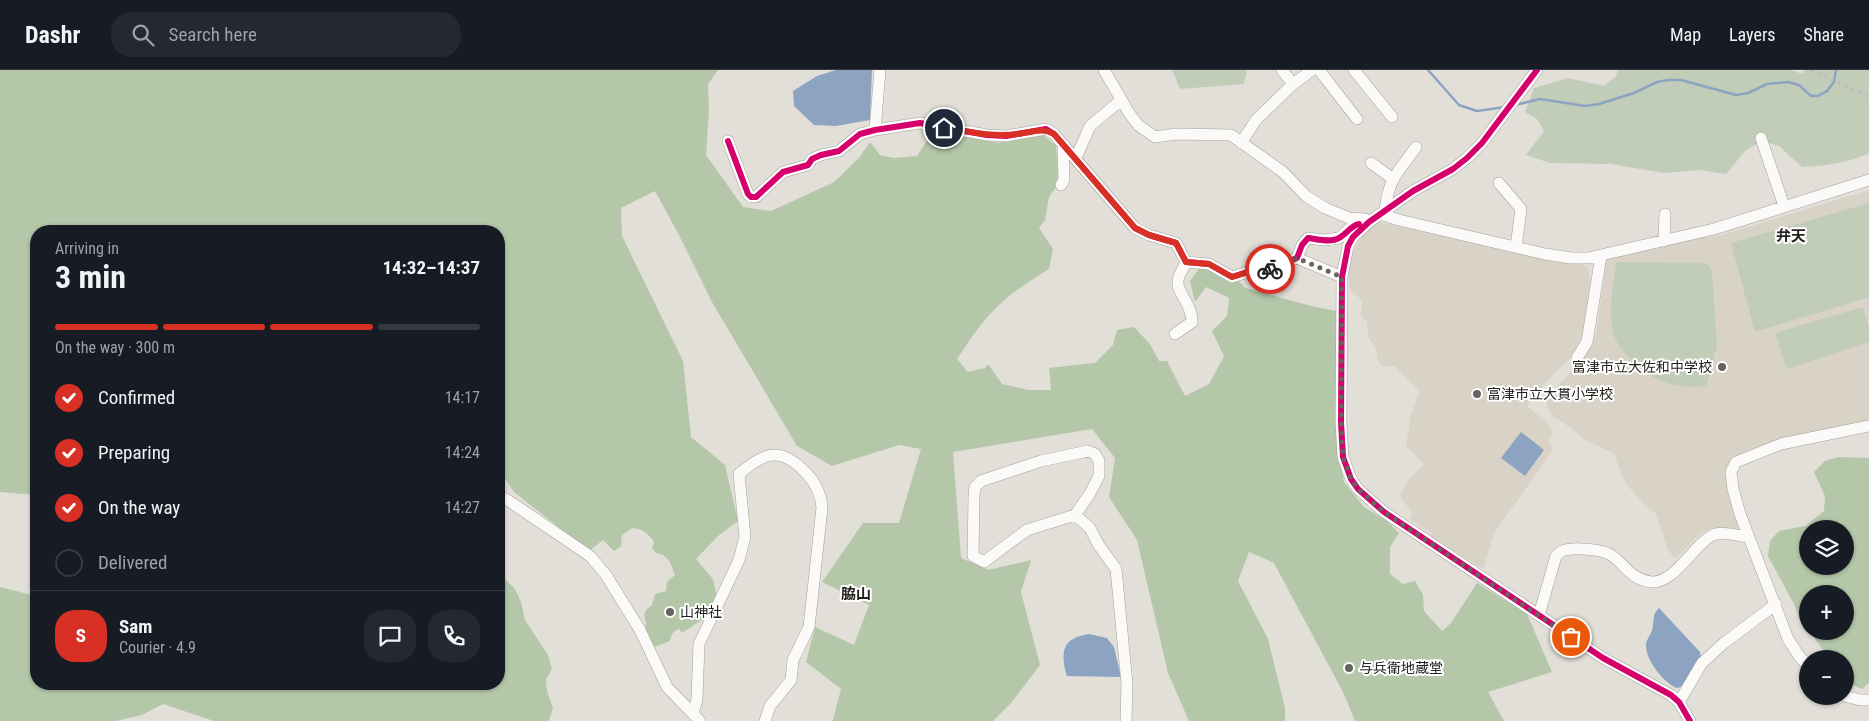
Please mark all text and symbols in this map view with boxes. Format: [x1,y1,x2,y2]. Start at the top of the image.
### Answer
search box [111,12,461,57]
text: Dashr [25,21,81,49]
icon: search [129,21,157,49]
text: Search here [169,23,257,46]
text: Map [1670,24,1701,45]
text: Layers [1729,24,1776,45]
text: Share [1804,24,1844,45]
pin [923,107,965,149]
icon: home [930,114,958,142]
district label: 弁天 [1776,227,1806,245]
text: Arriving in [55,239,119,258]
courier [1245,244,1295,294]
icon: bike [1256,255,1284,283]
text: 14:32–14:37 [382,256,480,279]
text: 3 min [55,258,126,296]
text: On the way · 300 m [55,338,175,357]
place label: 富津市立大佐和中学校 [1572,359,1712,375]
marker: 富津市立大佐和中学校 [1716,361,1728,373]
icon: check [55,384,83,412]
text: Confirmed [98,386,175,409]
place label: 富津市立大貫小学校 [1487,386,1613,402]
text: 14:17 [445,388,480,407]
marker: 富津市立大貫小学校 [1471,388,1483,400]
icon: check [55,439,83,467]
text: Preparing [98,441,170,464]
text: 14:24 [445,443,480,462]
icon: check [55,494,83,522]
text: On the way [98,496,180,519]
text: 14:27 [445,498,480,517]
map controls [1799,520,1854,705]
button: layers [1799,520,1854,575]
text: Delivered [98,551,167,574]
district label: 脇山 [841,585,871,603]
button: + [1799,585,1854,640]
place label: 山神社 [680,604,722,620]
marker: 山神社 [664,606,676,618]
button: chat [364,610,416,662]
button: phone [428,610,480,662]
text: Sam [119,615,152,638]
pin [1550,616,1592,658]
icon: bag [1557,623,1585,651]
text: S [76,624,86,647]
text: Courier · 4.9 [119,638,196,657]
button: − [1799,650,1854,705]
place label: 与兵衛地蔵堂 [1359,660,1443,676]
marker: 与兵衛地蔵堂 [1343,662,1355,674]

